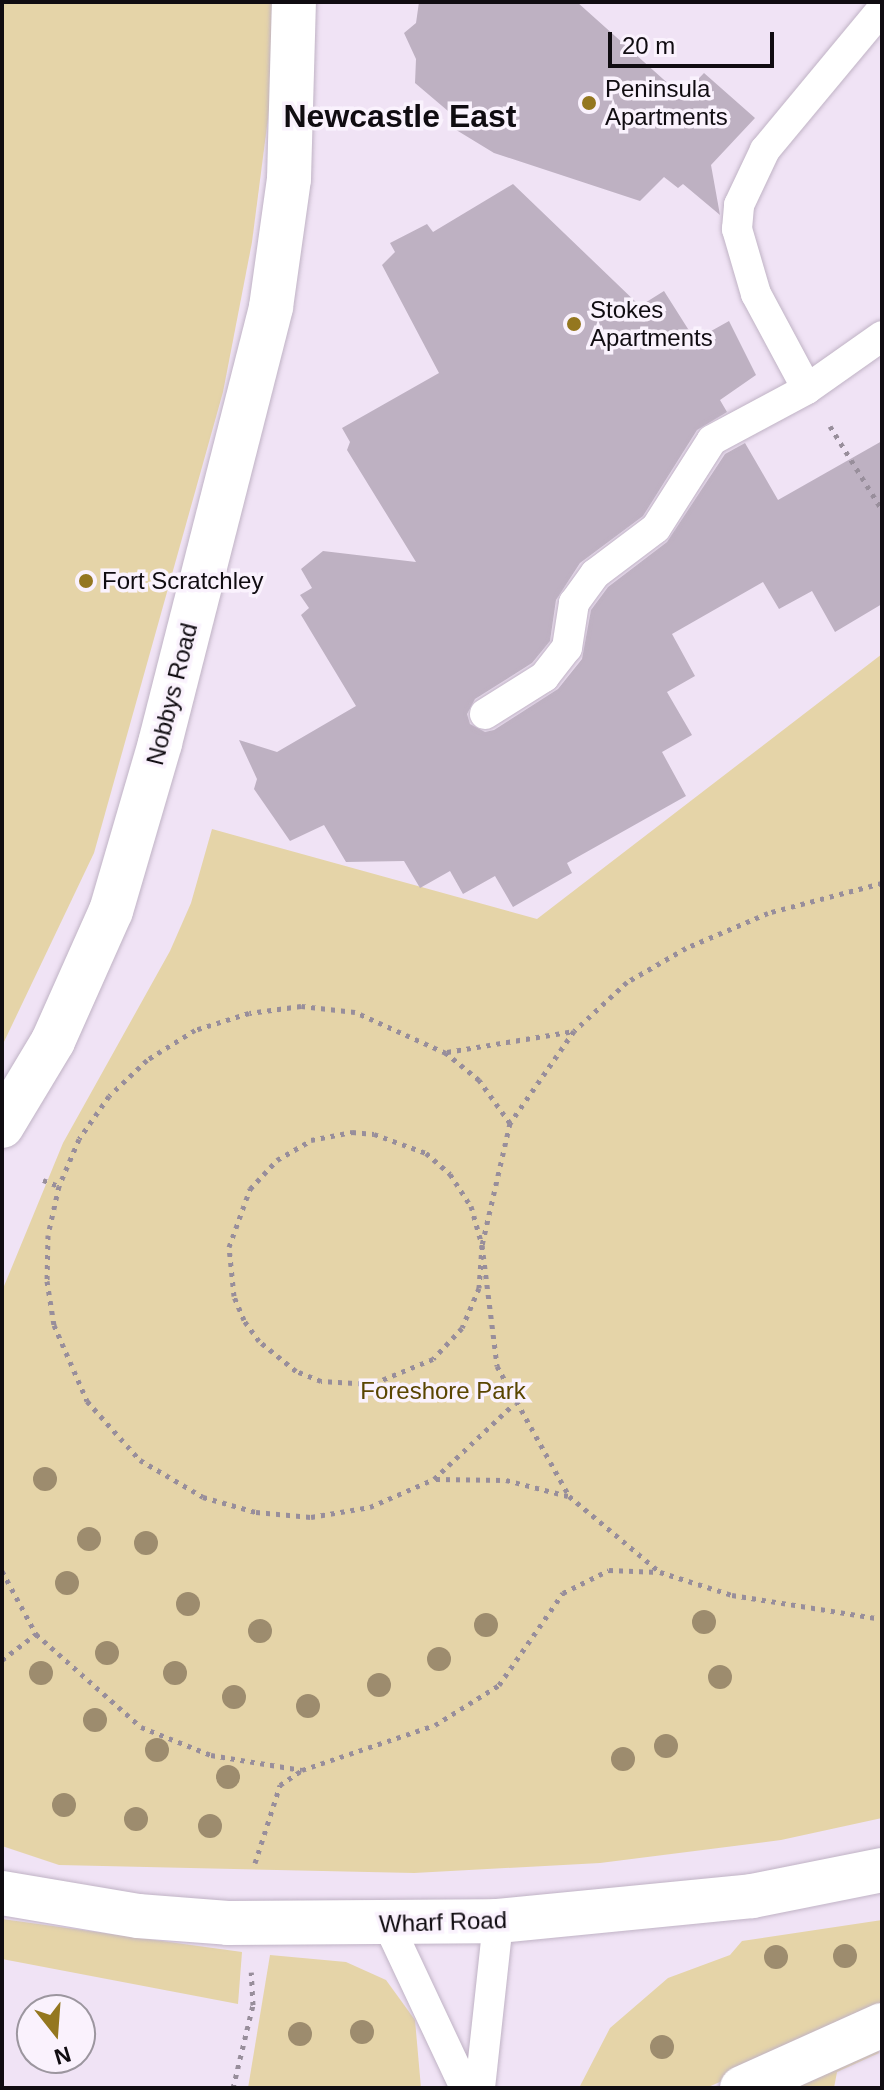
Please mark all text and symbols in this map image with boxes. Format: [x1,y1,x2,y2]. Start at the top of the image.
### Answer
scale bar [612,16,778,66]
text: 20 m [622,32,675,59]
place label: Peninsula Apartments [605,75,728,131]
marker: Peninsula Apartments [580,94,598,112]
district label: Newcastle East [283,97,517,135]
place label: Stokes Apartments [590,296,713,352]
marker: Stokes Apartments [565,315,583,333]
place label: Fort Scratchley [102,567,263,595]
marker: Fort Scratchley [77,572,95,590]
street label: Nobbys Road [140,620,204,768]
park label: Foreshore Park [360,1377,526,1405]
street label: Wharf Road [379,1905,507,1939]
north arrow [16,1994,96,2074]
text: N [51,2041,74,2070]

